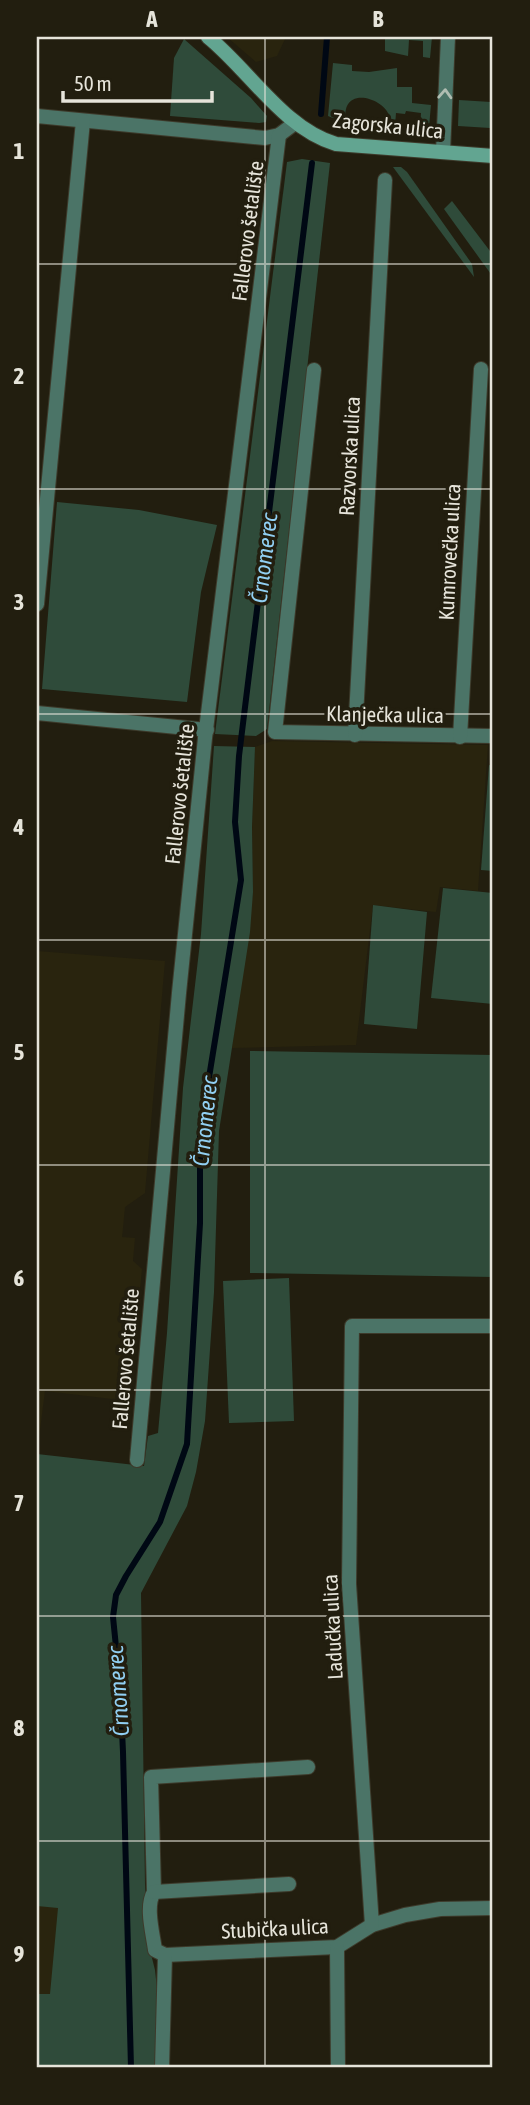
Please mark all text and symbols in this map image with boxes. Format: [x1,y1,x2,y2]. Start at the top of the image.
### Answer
text: A [145,6,158,32]
text: B [373,6,384,32]
scale bar [63,60,212,104]
text: 50 m [74,71,112,95]
one-way arrow [438,88,453,99]
street label: Zagorska ulica [331,107,445,143]
text: 1 [14,138,25,164]
street label: Fallerovo šetalište [226,159,268,303]
text: 2 [14,363,24,389]
street label: Razvorska ulica [334,396,364,516]
street label: Kumrovečka ulica [433,483,465,621]
water label: Črnomerec [246,511,282,605]
text: 3 [14,589,24,615]
street label: Klanječka ulica [326,701,444,727]
street label: Fallerovo šetalište [160,723,198,865]
text: 4 [13,814,25,840]
text: 5 [14,1039,25,1065]
water label: Črnomerec [187,1074,223,1167]
text: 6 [14,1265,25,1291]
street label: Fallerovo šetalište [107,1288,143,1430]
text: 7 [14,1490,24,1516]
street label: Ladučka ulica [317,1574,347,1680]
water label: Črnomerec [102,1644,134,1737]
text: 8 [14,1715,25,1741]
street label: Stubička ulica [221,1913,329,1943]
text: 9 [14,1941,25,1967]

